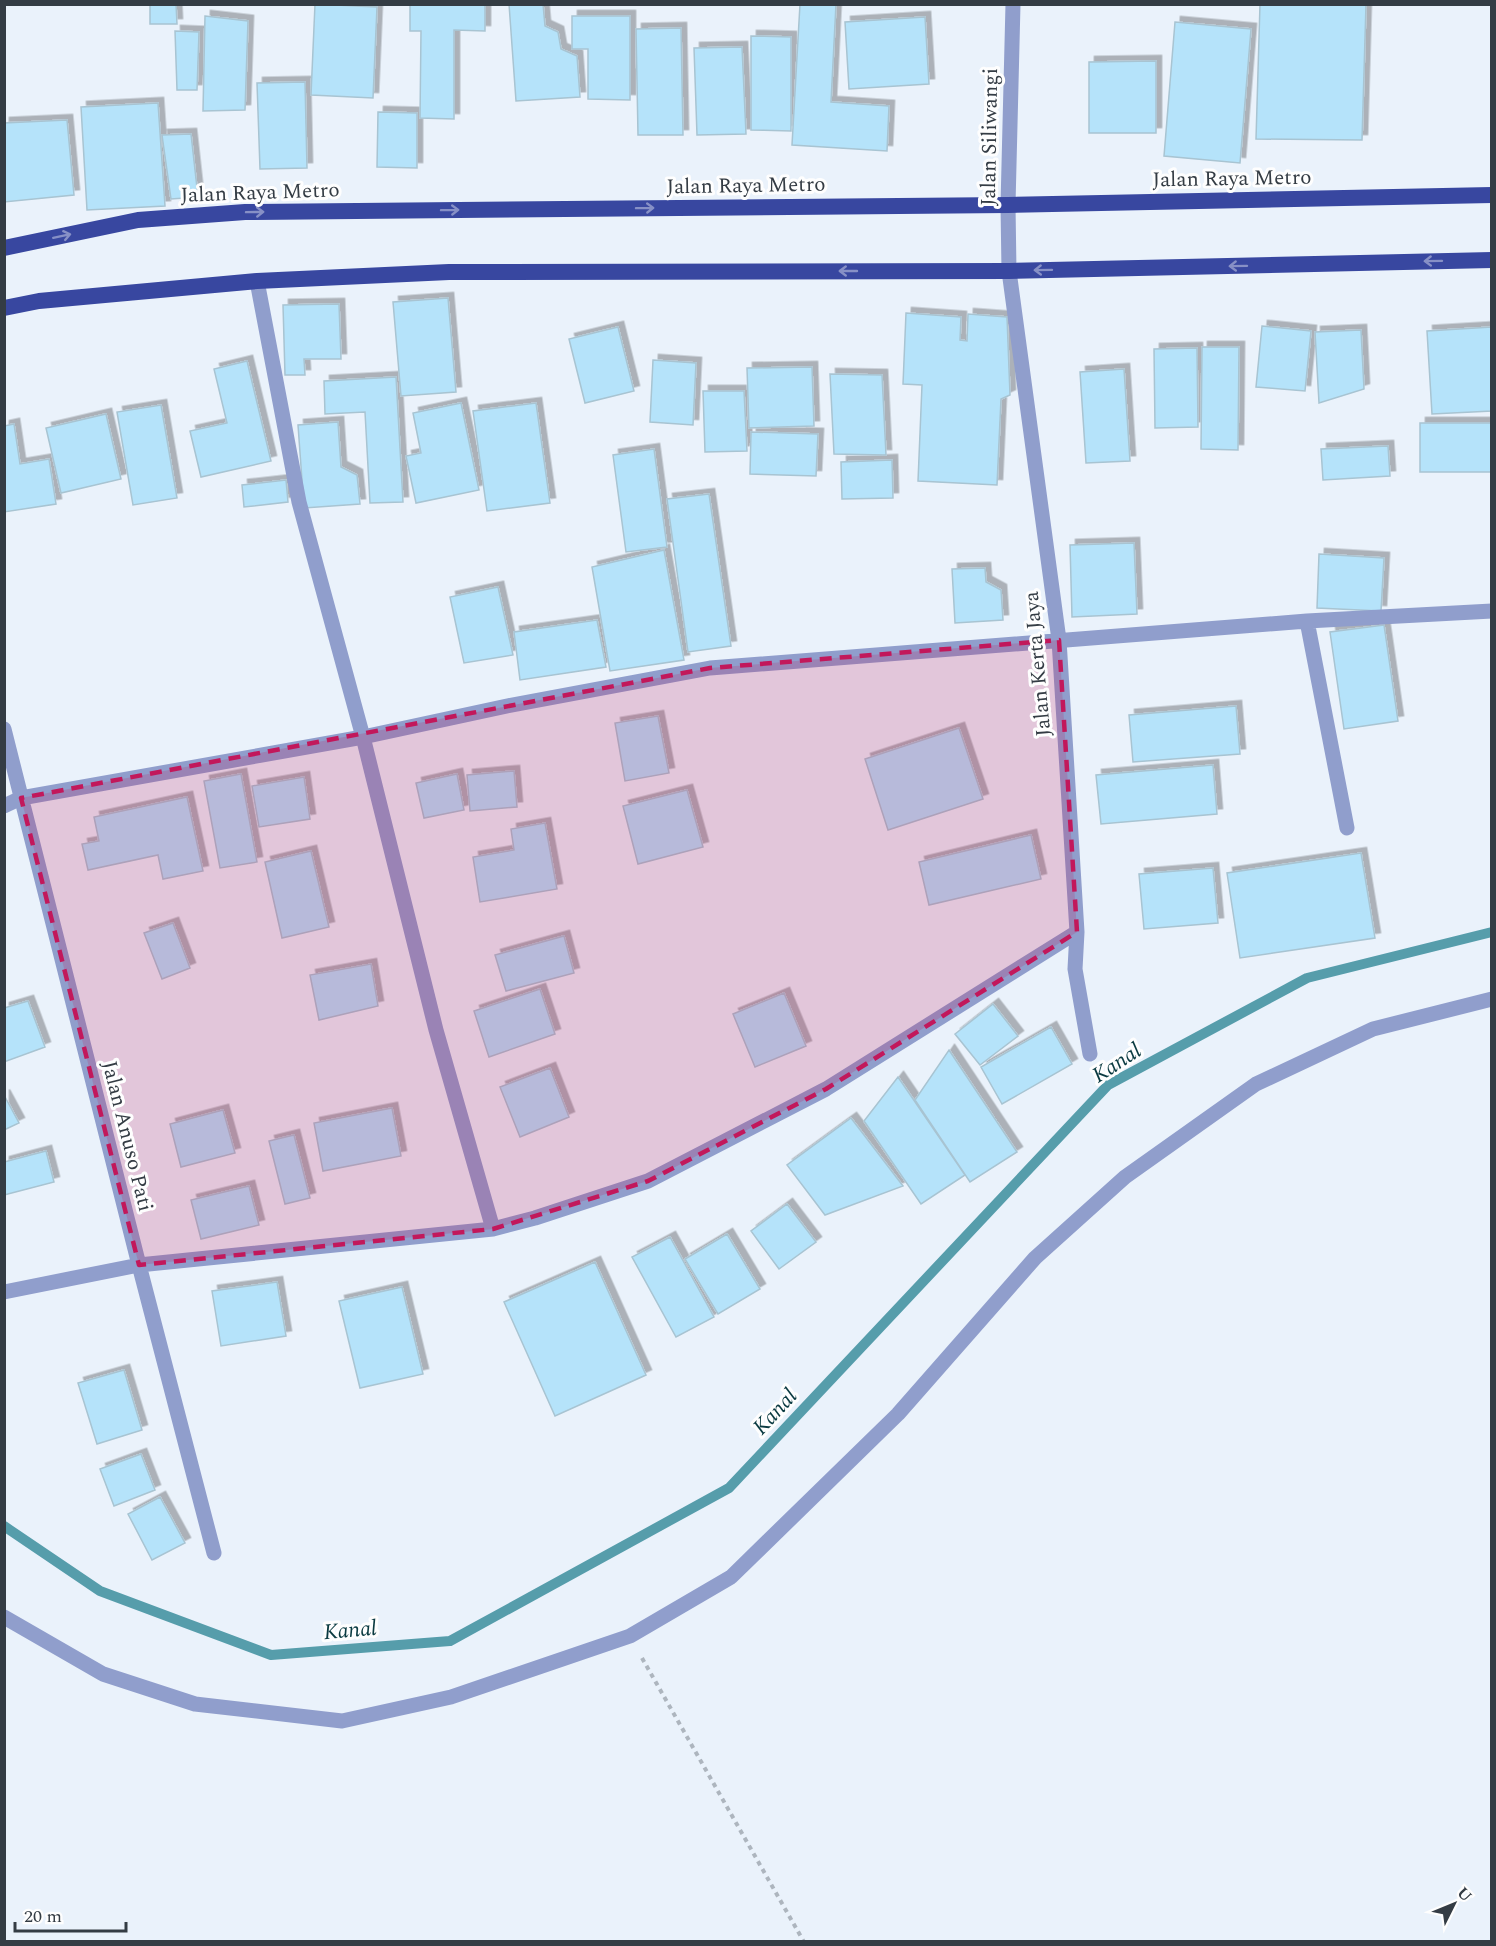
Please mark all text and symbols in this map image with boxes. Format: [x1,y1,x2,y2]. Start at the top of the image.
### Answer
street label: Jalan Siliwangi [973,68,1007,206]
street label: Jalan Raya Metro [1152,162,1312,196]
street label: Jalan Raya Metro [666,169,826,203]
street label: Jalan Raya Metro [180,174,340,212]
one-way arrow [634,202,654,214]
one-way arrow [439,204,459,216]
one-way arrow [244,206,264,218]
one-way arrow [52,230,71,241]
one-way arrow [1424,256,1444,267]
one-way arrow [1229,260,1249,271]
one-way arrow [1034,264,1054,276]
one-way arrow [839,265,859,277]
street label: Jalan Kerta Jaya [1016,589,1060,738]
water label: Kanal [1085,1035,1148,1092]
street label: Jalan Anuso Pati [93,1058,161,1215]
water label: Kanal [745,1381,806,1443]
water label: Kanal [322,1612,378,1649]
north arrow [1424,1874,1484,1934]
text: U [1451,1881,1478,1908]
scale bar [15,1895,126,1933]
text: 20 m [24,1903,62,1930]

